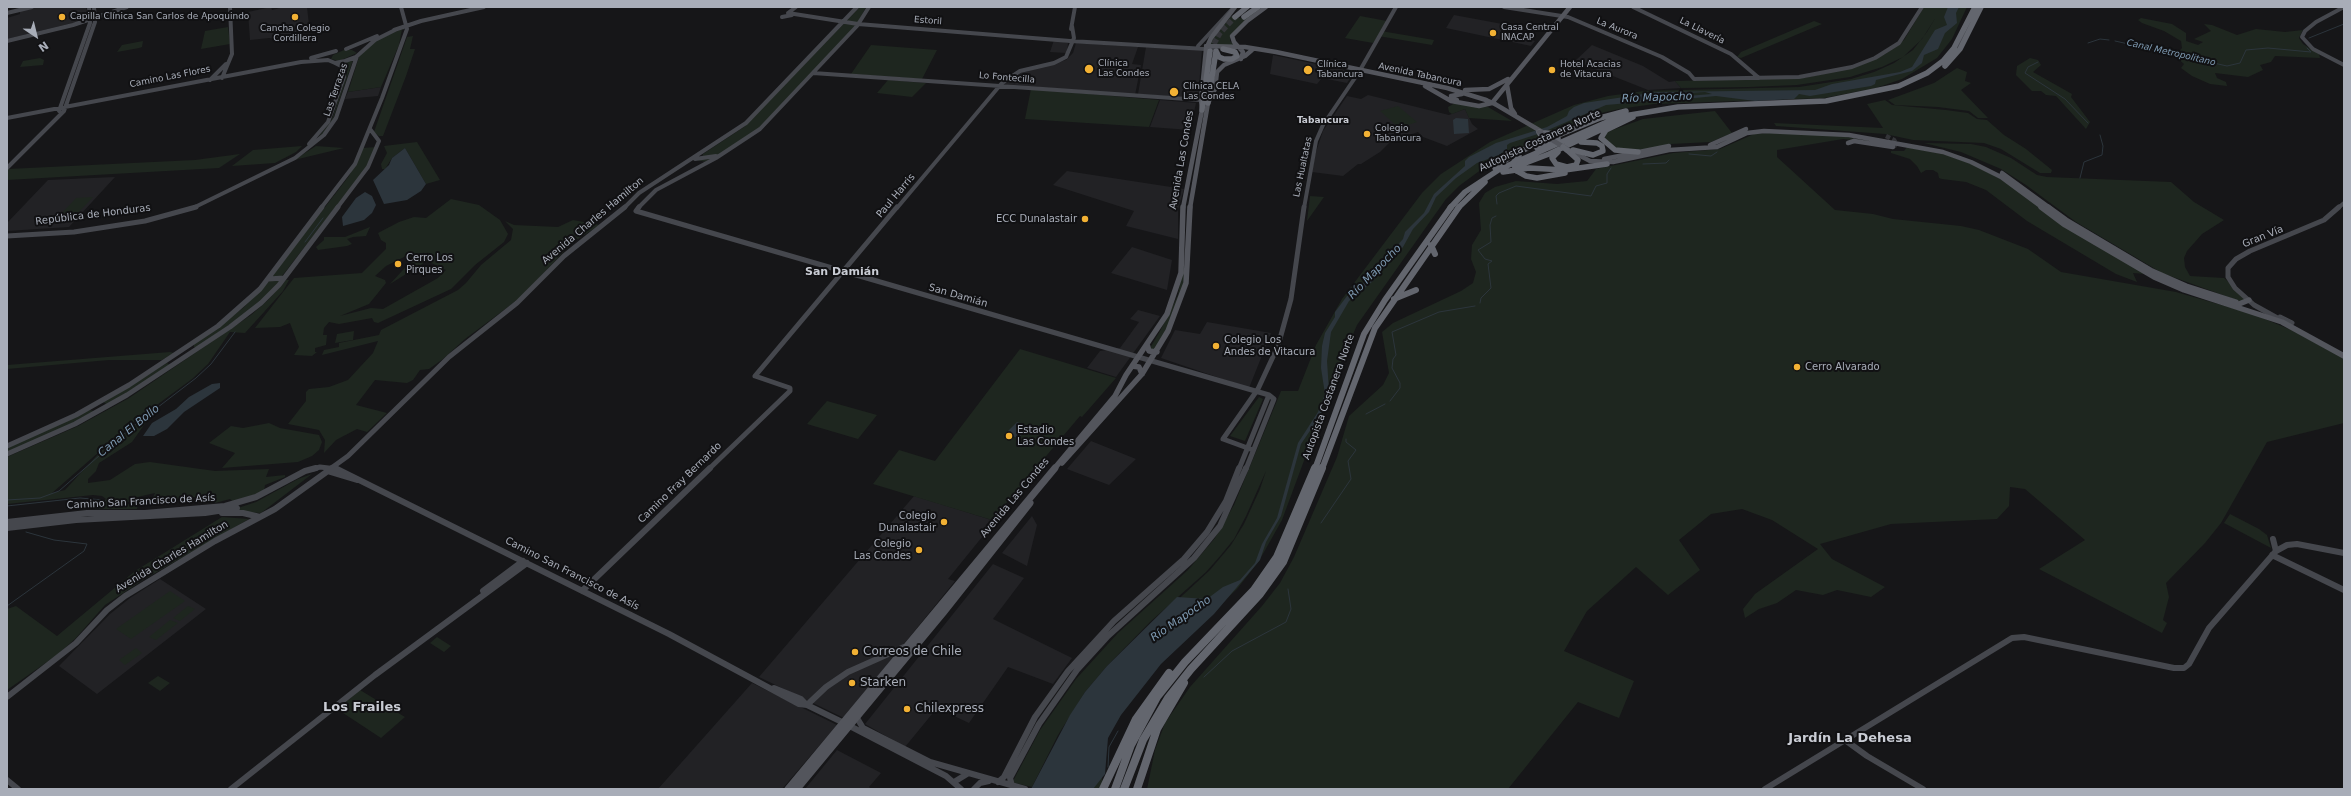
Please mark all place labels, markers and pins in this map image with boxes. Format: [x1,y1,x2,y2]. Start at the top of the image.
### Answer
marker: Capilla Clínica San Carlos de Apoquindo [57,12,67,22]
place label: Capilla Clínica San Carlos de Apoquindo [70,12,249,22]
marker: Cancha Colegio Cordillera [290,12,300,22]
place label: Casa Central INACAP [1501,23,1559,44]
place label: Cancha Colegio Cordillera [260,24,330,45]
marker: Casa Central INACAP [1488,28,1498,38]
place label: Clínica Las Condes [1098,59,1150,80]
place label: Clínica Tabancura [1317,60,1363,81]
place label: Hotel Acacias de Vitacura [1560,60,1621,81]
marker: Clínica Las Condes [1083,63,1095,75]
marker: Clínica Tabancura [1302,64,1314,76]
marker: Hotel Acacias de Vitacura [1547,65,1557,75]
place label: Clínica CELA Las Condes [1183,82,1239,103]
marker: Clínica CELA Las Condes [1168,86,1180,98]
place label: Colegio Tabancura [1375,124,1421,145]
marker: Colegio Tabancura [1362,129,1372,139]
place label: ECC Dunalastair [996,213,1077,225]
marker: ECC Dunalastair [1080,214,1090,224]
place label: Cerro Los Pirques [406,252,453,276]
marker: Cerro Los Pirques [393,259,403,269]
place label: Colegio Los Andes de Vitacura [1224,334,1315,358]
marker: Colegio Los Andes de Vitacura [1211,341,1221,351]
place label: Cerro Alvarado [1805,361,1880,373]
marker: Cerro Alvarado [1792,362,1802,372]
place label: Estadio Las Condes [1017,424,1074,448]
marker: Estadio Las Condes [1004,431,1014,441]
place label: Colegio Dunalastair [878,510,936,534]
marker: Colegio Dunalastair [939,517,949,527]
place label: Colegio Las Condes [854,538,911,562]
marker: Colegio Las Condes [914,545,924,555]
place label: Correos de Chile [863,645,962,659]
marker: Correos de Chile [850,647,860,657]
place label: Starken [860,676,906,690]
marker: Starken [847,678,857,688]
place label: Chilexpress [915,702,984,716]
marker: Chilexpress [902,704,912,714]

